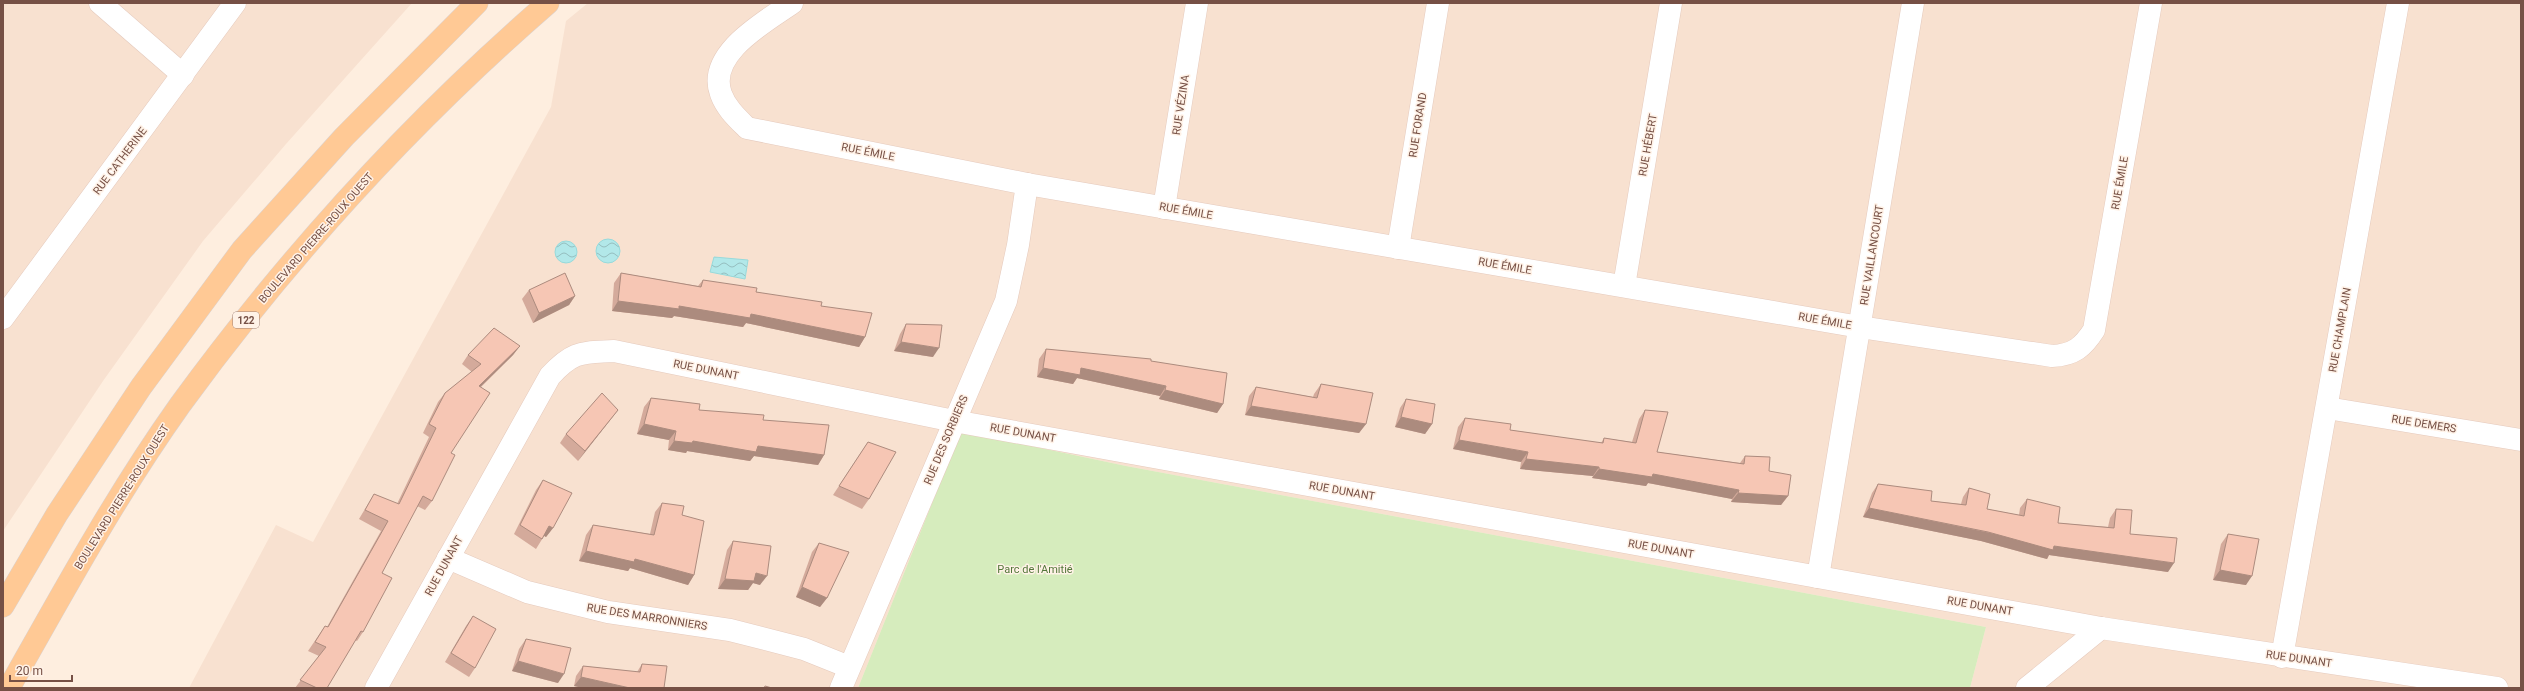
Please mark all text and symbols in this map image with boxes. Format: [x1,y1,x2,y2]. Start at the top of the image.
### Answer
street label: RUE VÉZINA [1170,73,1192,136]
street label: RUE FORAND [1406,92,1430,158]
street label: RUE HÉBERT [1636,112,1660,177]
street label: RUE CATHERINE [90,125,150,197]
street label: RUE ÉMILE [840,140,896,164]
street label: RUE ÉMILE [2109,155,2131,211]
street label: BOULEVARD PIERRE-ROUX OUEST [256,170,376,306]
street label: RUE ÉMILE [1158,200,1214,222]
street label: RUE VAILLANCOURT [1858,203,1886,306]
street label: RUE ÉMILE [1477,255,1533,277]
street label: RUE CHAMPLAIN [2326,287,2354,373]
street label: RUE ÉMILE [1797,310,1853,332]
road number: 122 [233,312,259,328]
street label: RUE DUNANT [672,357,740,383]
street label: RUE DES SORBIERS [921,393,971,487]
street label: RUE DEMERS [2391,412,2458,436]
street label: RUE DUNANT [989,421,1057,445]
street label: BOULEVARD PIERRE-ROUX OUEST [72,422,172,572]
street label: RUE DUNANT [1308,479,1376,503]
street label: RUE DUNANT [422,533,466,598]
street label: RUE DUNANT [1627,537,1695,561]
park label: Parc de l'Amitié [997,563,1073,576]
street label: RUE DUNANT [1946,594,2014,618]
street label: RUE DES MARRONNIERS [586,601,709,633]
street label: RUE DUNANT [2265,648,2333,670]
scale bar [10,657,72,683]
text: 20 m [16,664,43,678]

